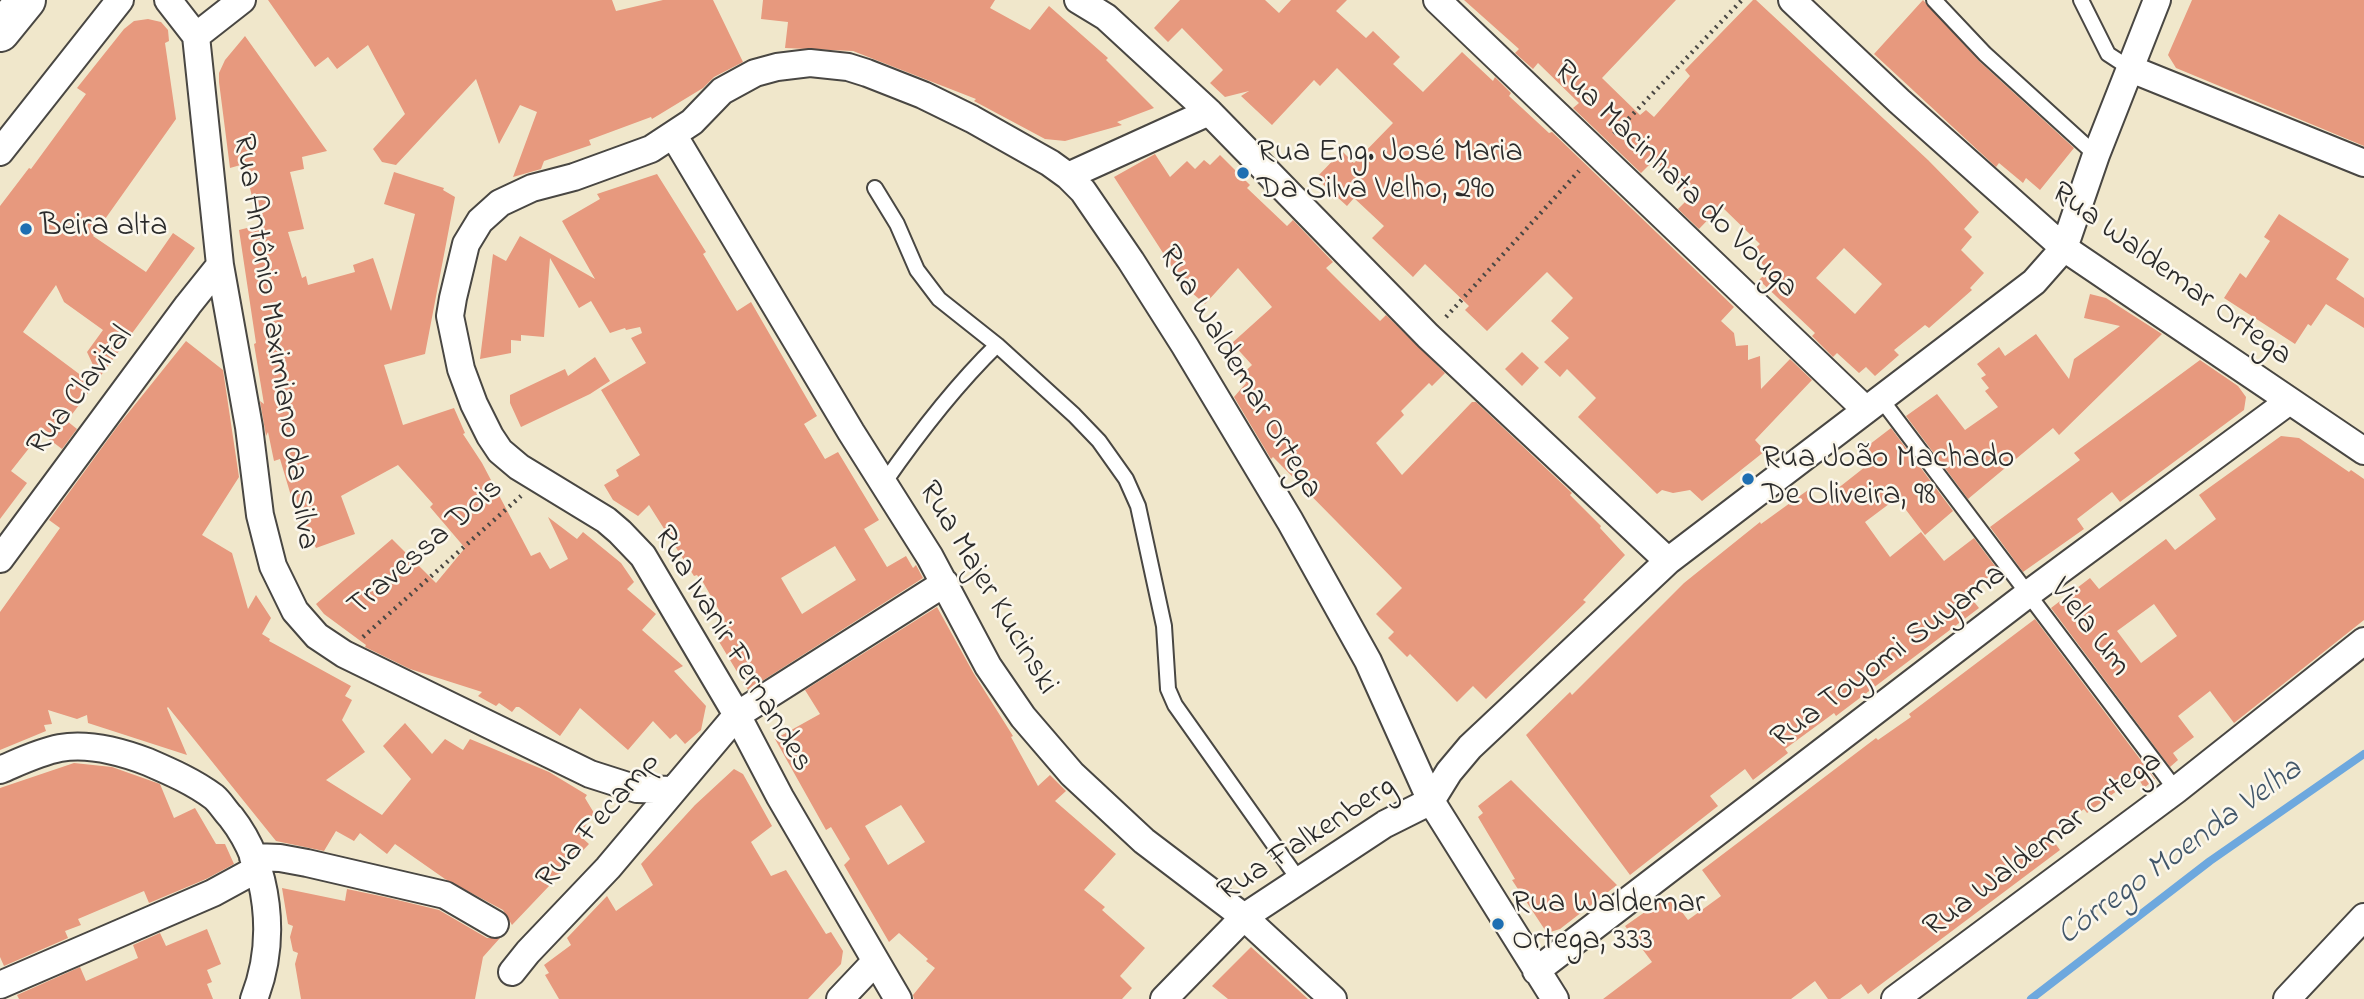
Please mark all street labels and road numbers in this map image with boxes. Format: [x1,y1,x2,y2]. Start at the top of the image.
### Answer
street label: Rua Macinhata do Vouga [1543,54,1805,308]
street label: Rua Antônio Maximiano da Silva [221,132,325,552]
street label: Rua Waldemar Ortega [2042,176,2298,376]
street label: Rua Waldemar Ortega [1147,239,1329,507]
street label: Rua Clavital [21,319,143,465]
street label: Travessa Dois [341,471,513,627]
street label: Rua Majer Kucinski [907,475,1065,703]
street label: Rua Ivanir Fernandes [642,520,820,780]
street label: Rua Toyomi Suyama [1765,557,2015,759]
street label: Viela Um [2039,573,2137,685]
street label: Rua Waldemar Ortega [1917,744,2171,948]
street label: Rua Fecamp [530,745,670,899]
street label: Rua Falkenberg [1212,769,1404,913]

